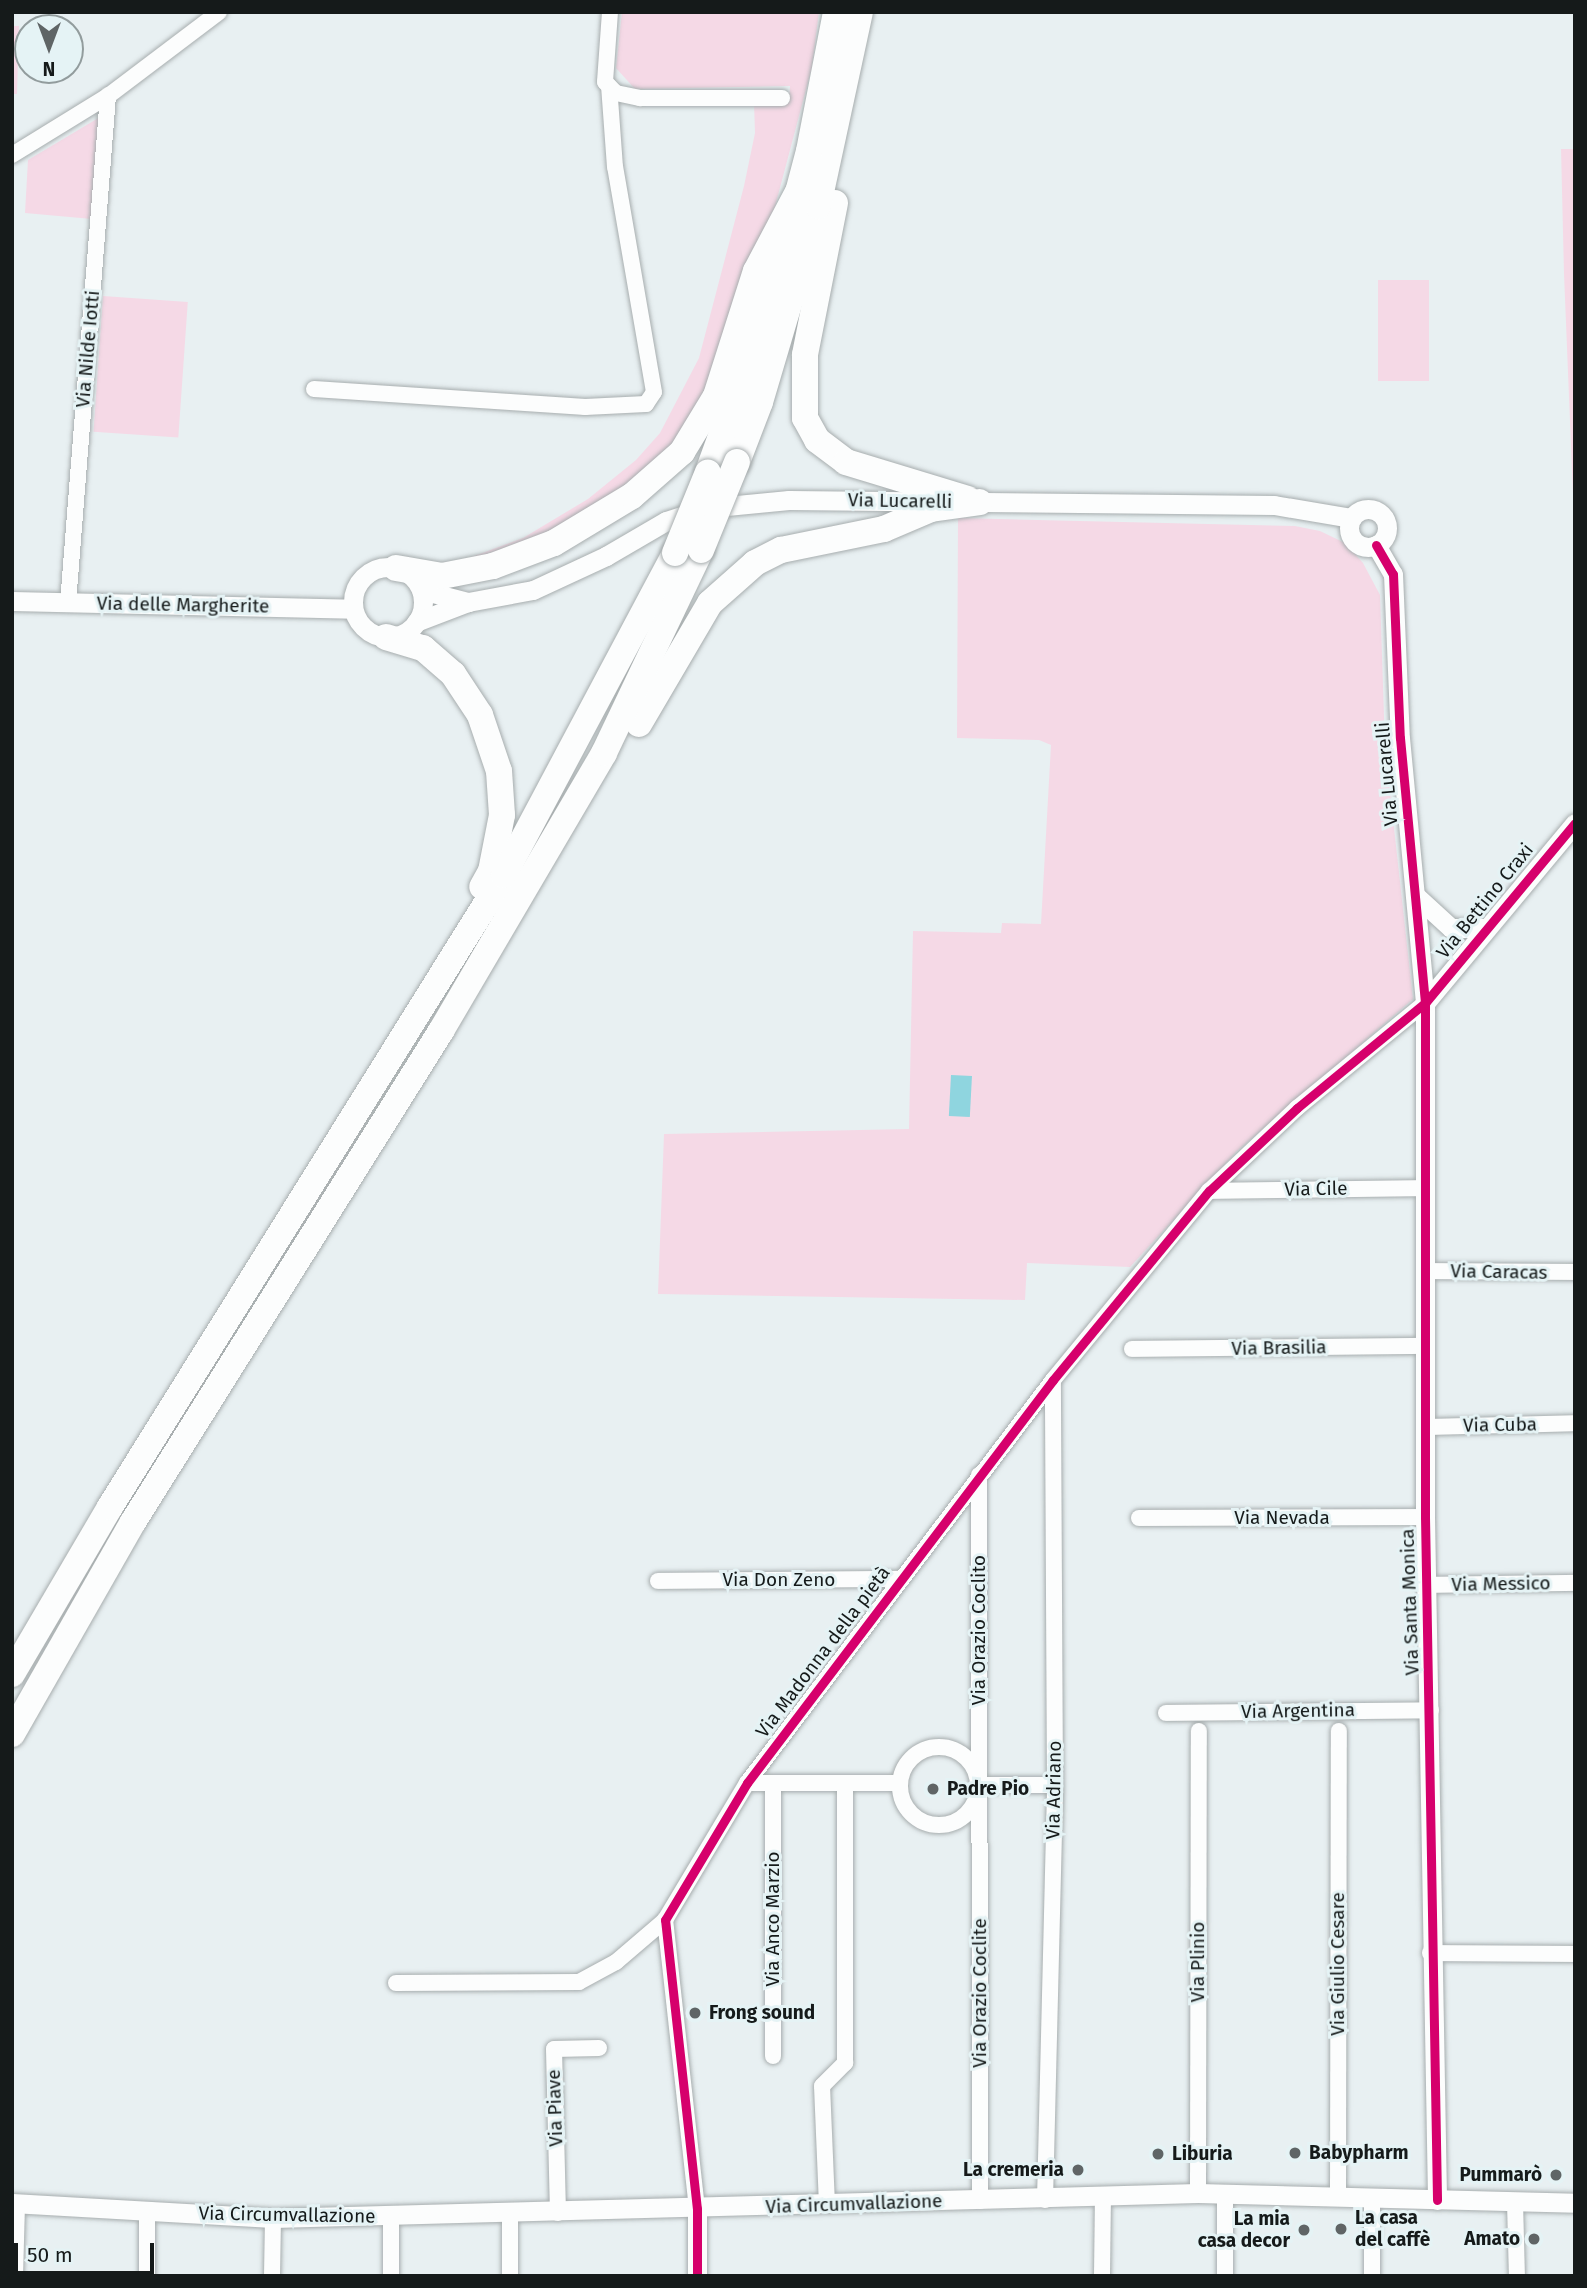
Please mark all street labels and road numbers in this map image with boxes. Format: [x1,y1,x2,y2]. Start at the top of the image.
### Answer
street label: Via Nilde Iotti [72,289,104,409]
street label: Via Lucarelli [848,489,952,513]
street label: Via delle Margherite [97,592,269,618]
street label: Via Lucarelli [1371,721,1403,827]
street label: Via Bettino Craxi [1432,839,1538,963]
street label: Via Cile [1284,1177,1348,1201]
street label: Via Caracas [1450,1260,1548,1284]
street label: Via Brasilia [1231,1336,1327,1360]
street label: Via Cuba [1463,1413,1537,1437]
street label: Via Nevada [1234,1507,1330,1529]
street label: Via Santa Monica [1396,1528,1424,1676]
street label: Via Orazio Coclito [968,1555,990,1705]
street label: Via Madonna della pietà [751,1562,895,1742]
street label: Via Don Zeno [723,1569,835,1591]
street label: Via Messico [1451,1572,1551,1596]
street label: Via Argentina [1241,1699,1355,1723]
street label: Via Adriano [1042,1740,1066,1840]
street label: Via Anco Marzio [762,1851,784,1987]
street label: Via Giulio Cesare [1327,1892,1349,2036]
street label: Via Orazio Coclite [969,1918,991,2068]
street label: Via Plinio [1187,1922,1209,2002]
street label: Via Piave [542,2069,568,2147]
street label: Via Circumvallazione [765,2190,943,2218]
street label: Via Circumvallazione [198,2202,376,2228]

